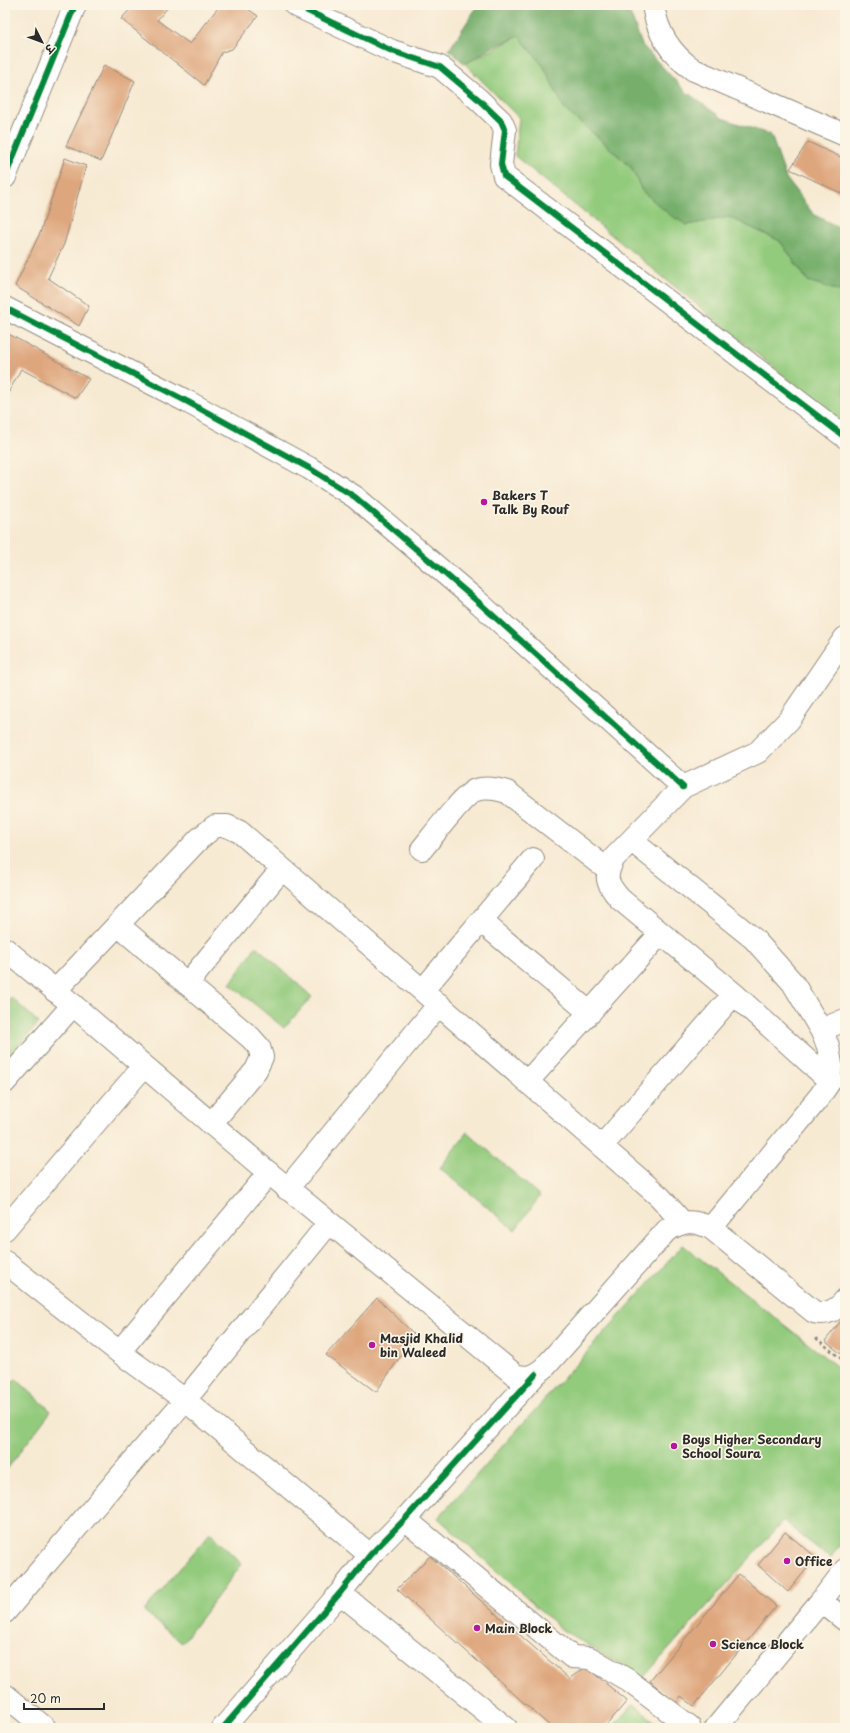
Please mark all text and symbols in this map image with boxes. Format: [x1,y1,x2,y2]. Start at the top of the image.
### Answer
north arrow [22,22,62,62]
text: उ [40,40,59,59]
place label: Bakers T Talk By Rouf [492,486,570,518]
marker: Bakers T Talk By Rouf [479,497,489,507]
place label: Masjid Khalid bin Waleed [380,1329,463,1361]
marker: Masjid Khalid bin Waleed [367,1340,377,1350]
place label: Boys Higher Secondary School Soura [682,1430,822,1462]
marker: Boys Higher Secondary School Soura [669,1441,679,1451]
place label: Office [795,1552,833,1570]
marker: Office [782,1556,792,1566]
place label: Main Block [485,1619,553,1637]
marker: Main Block [472,1623,482,1633]
place label: Science Block [721,1635,804,1653]
marker: Science Block [708,1639,718,1649]
scale bar [24,1685,104,1711]
text: 20 m [30,1689,61,1707]

